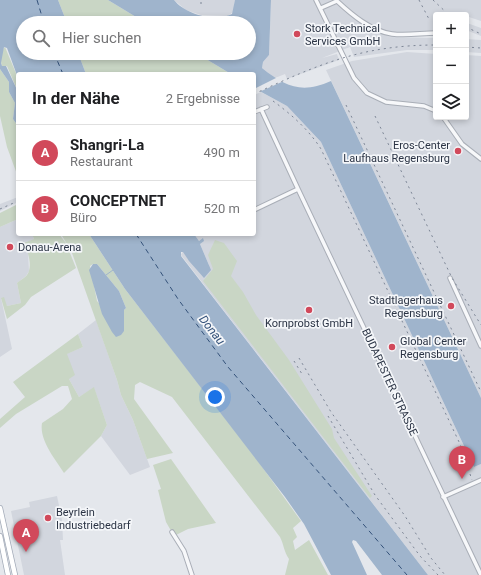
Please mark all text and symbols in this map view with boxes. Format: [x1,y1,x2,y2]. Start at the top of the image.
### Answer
map controls [433,12,469,120]
button: + [433,12,469,48]
search box [16,16,256,60]
place label: Stork Technical Services GmbH [305,22,380,48]
icon: search [30,27,52,49]
text: Hier suchen [62,29,141,47]
marker: Stork Technical Services GmbH [292,29,302,39]
button: − [433,48,469,84]
button: layers [433,84,469,120]
text: In der Nähe [32,88,120,108]
text: 2 Ergebnisse [166,91,240,106]
text: Shangri-La [70,136,144,154]
place label: Eros-Center Laufhaus Regensburg [343,139,450,165]
text: A [41,145,49,160]
text: 490 m [203,145,240,160]
marker: Eros-Center Laufhaus Regensburg [453,146,463,156]
text: Restaurant [70,154,133,169]
text: CONCEPTNET [70,192,166,210]
text: B [41,201,49,216]
text: 520 m [203,201,240,216]
text: Büro [70,210,97,225]
place label: Donau-Arena [18,241,81,254]
marker: Donau-Arena [5,242,15,252]
place label: Stadtlagerhaus Regensburg [369,294,443,320]
marker: Stadtlagerhaus Regensburg [446,301,456,311]
marker: Kornprobst GmbH [304,305,314,315]
water label: Donau [196,313,228,348]
place label: Kornprobst GmbH [265,317,353,330]
street label: BUDAPESTER STRASSE [359,327,420,438]
place label: Global Center Regensburg [400,335,467,361]
marker: Global Center Regensburg [387,342,397,352]
your location [205,387,225,407]
pin: B [449,446,475,479]
place label: Beyrlein Industriebedarf [56,506,131,532]
marker: Beyrlein Industriebedarf [43,513,53,523]
pin: A [13,519,39,552]

